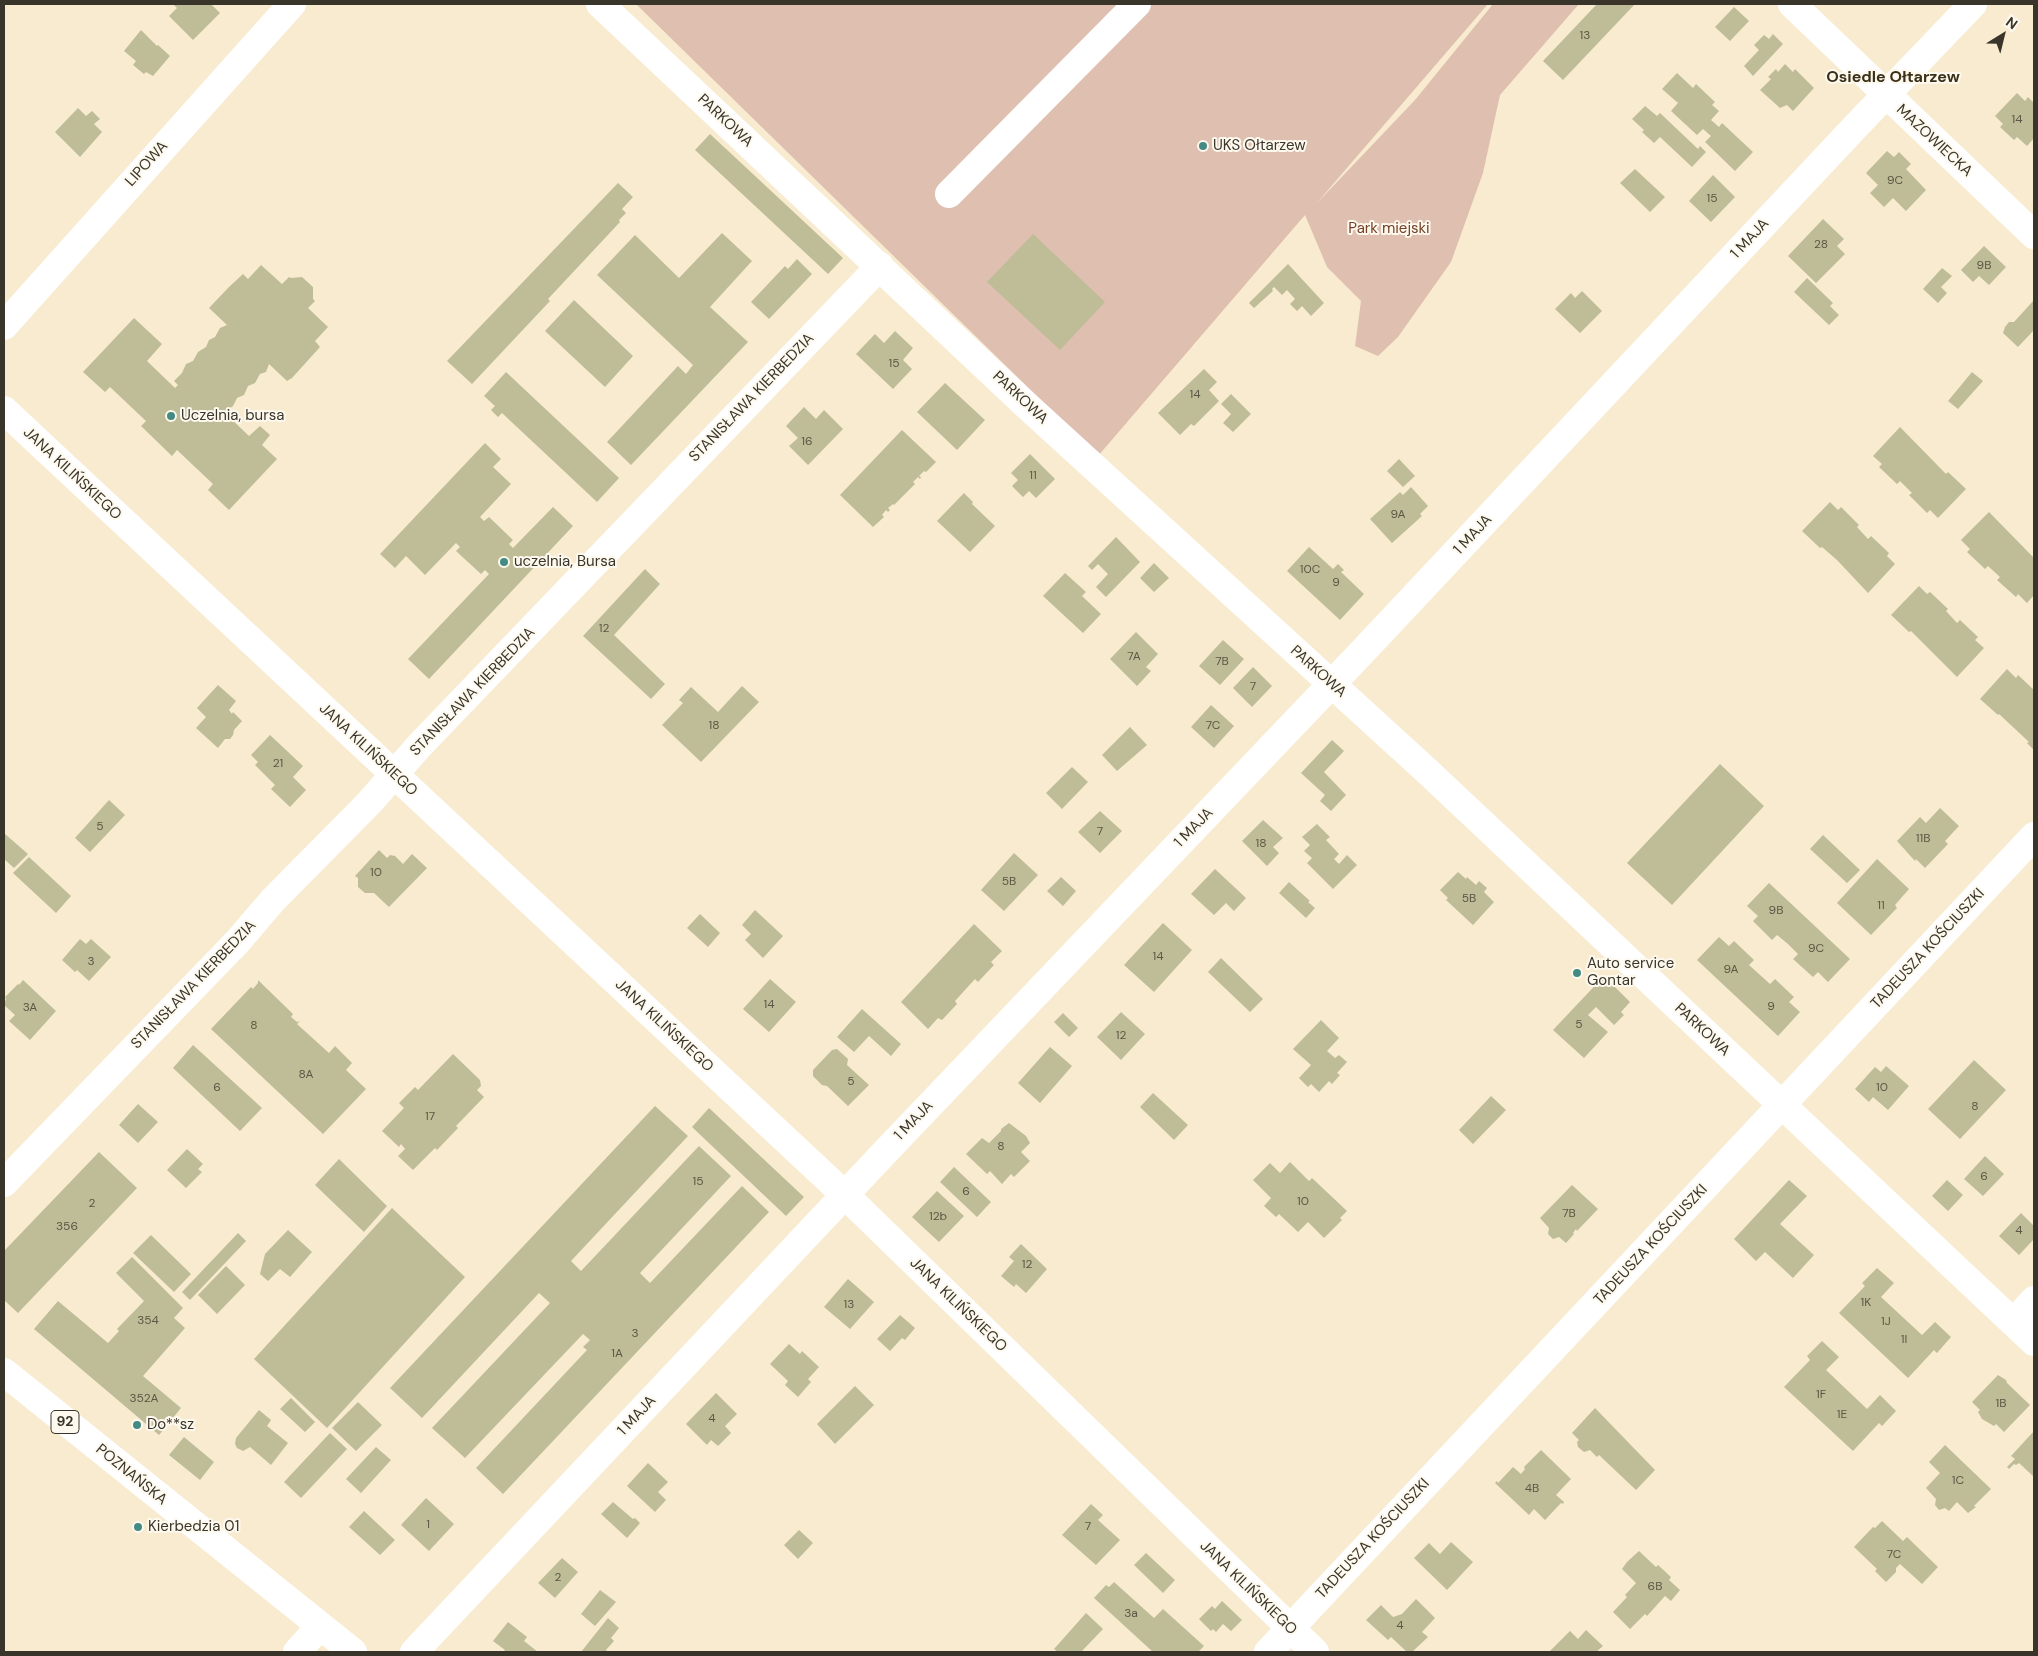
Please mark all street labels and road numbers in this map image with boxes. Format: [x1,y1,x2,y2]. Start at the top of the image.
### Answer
street label: PARKOWA [694,91,756,151]
street label: MAZOWIECKA [1892,101,1976,181]
street label: LIPOWA [122,138,172,190]
street label: 1 MAJA [1727,215,1773,263]
street label: STANISŁAWA KIERBEDZIA [686,330,818,466]
street label: PARKOWA [989,368,1051,428]
street label: JANA KILIŃSKIEGO [19,424,125,524]
street label: 1 MAJA [1450,511,1496,559]
street label: STANISŁAWA KIERBEDZIA [407,624,539,760]
street label: PARKOWA [1286,642,1350,702]
street label: JANA KILIŃSKIEGO [315,700,421,800]
street label: 1 MAJA [1171,804,1217,852]
street label: TADEUSZA KOŚCIUSZKI [1867,885,1989,1013]
street label: STANISŁAWA KIERBEDZIA [128,917,260,1053]
street label: JANA KILIŃSKIEGO [611,976,717,1076]
street label: PARKOWA [1671,1000,1733,1060]
street label: 1 MAJA [891,1097,937,1145]
street label: TADEUSZA KOŚCIUSZKI [1590,1181,1712,1309]
street label: JANA KILIŃSKIEGO [906,1254,1010,1356]
street label: 1 MAJA [614,1392,660,1440]
road number: 92 [51,1410,79,1434]
street label: POZNAŃSKA [92,1441,170,1509]
street label: TADEUSZA KOŚCIUSZKI [1312,1475,1434,1603]
street label: JANA KILIŃSKIEGO [1196,1537,1300,1639]

